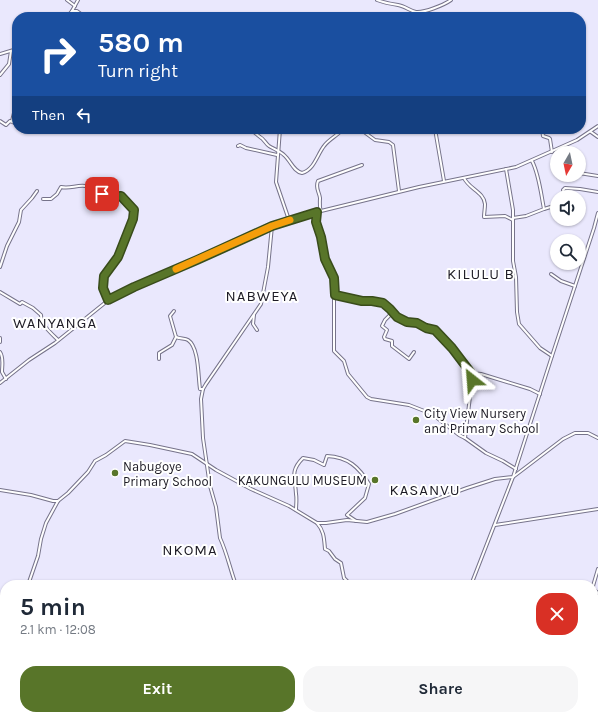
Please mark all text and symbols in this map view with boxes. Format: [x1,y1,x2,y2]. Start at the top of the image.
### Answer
text: 580 m [98,26,184,59]
icon: right [32,28,84,80]
text: Turn right [98,60,178,82]
icon: left [73,104,95,126]
text: Then [32,106,65,124]
north arrow [550,146,586,182]
map controls [550,146,586,270]
pin [85,177,119,211]
icon: arrive [91,183,113,205]
button: sound [550,190,586,226]
button: search [550,234,586,270]
district label: KILULU B [447,265,515,283]
district label: NABWEYA [226,287,298,305]
district label: WANYANGA [13,314,97,332]
position arrow [451,359,493,401]
place label: City View Nursery and Primary School [424,406,539,436]
marker: City View Nursery and Primary School [411,415,421,425]
place label: Nabugoye Primary School [123,459,212,489]
marker: Nabugoye Primary School [110,468,120,478]
place label: KAKUNGULU MUSEUM [238,473,367,488]
marker: KAKUNGULU MUSEUM [370,475,380,485]
district label: KASANVU [390,481,460,499]
district label: NKOMA [162,541,218,559]
text: 5 min [20,593,86,621]
button: close [536,593,578,635]
text: 2.1 km · 12:08 [20,622,96,637]
button: Exit [20,666,295,712]
button: Share [303,666,578,712]

